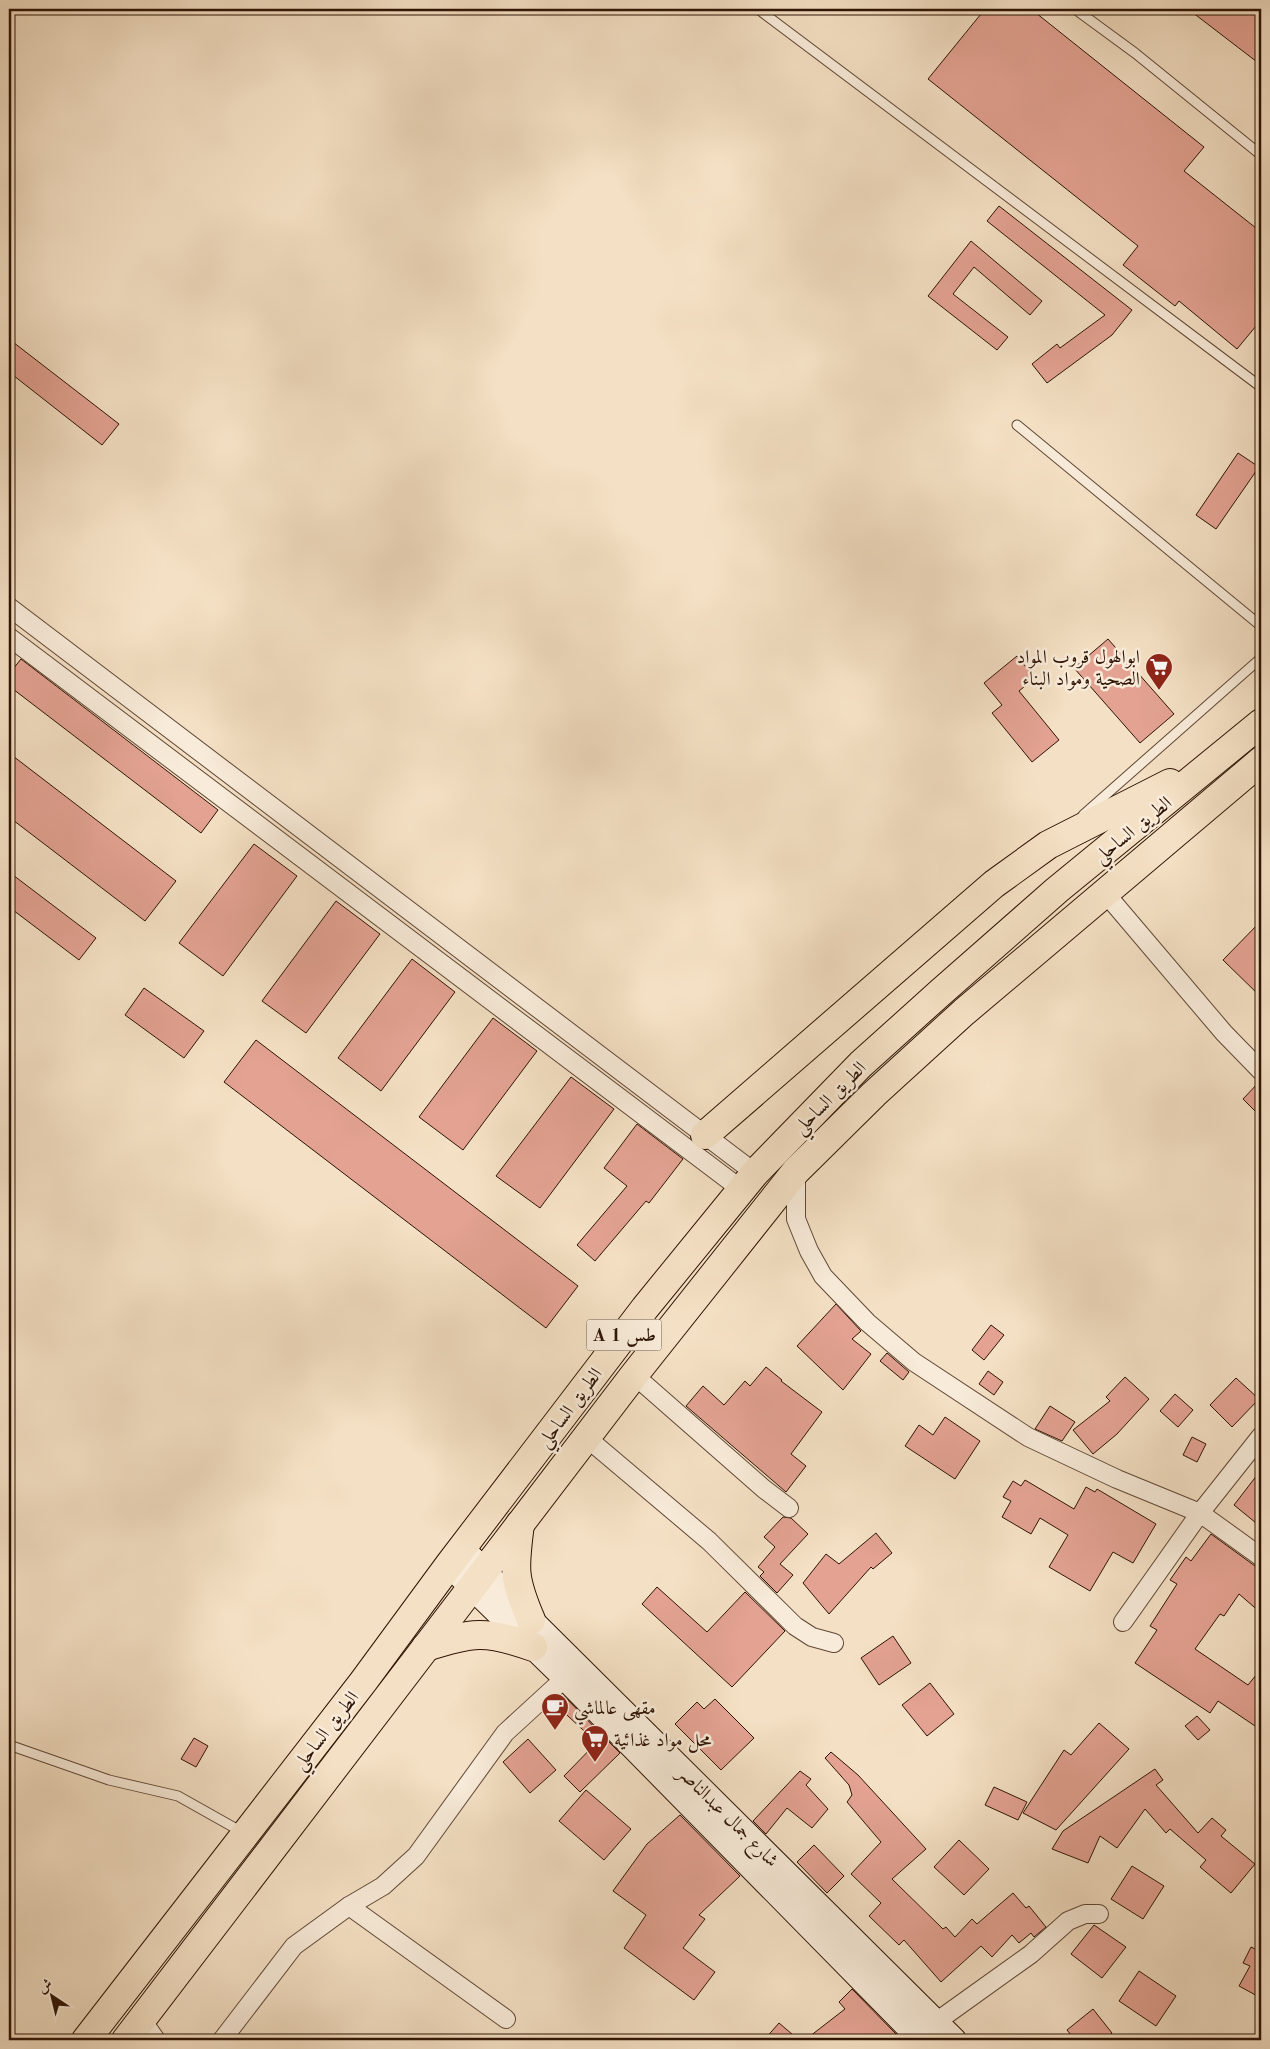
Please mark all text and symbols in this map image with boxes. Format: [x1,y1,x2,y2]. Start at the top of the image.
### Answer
place label: ابوالهول قروب المواد الصحية ومواد البناء [1017,649,1140,691]
supermarket icon: ابوالهول قروب المواد الصحية ومواد البناء [1144,652,1174,691]
street label: الطريق الساحلي [1091,794,1180,873]
street label: الطريق الساحلي [791,1059,876,1144]
road number: A 1 طس [586,1320,662,1350]
street label: الطريق الساحلي [535,1365,612,1456]
street label: الطريق الساحلي [291,1689,369,1779]
cafe icon: مقهى عالماشي [540,1692,570,1731]
place label: مقهى عالماشي [574,1700,656,1725]
supermarket icon: محل مواد غذائية [580,1724,610,1763]
place label: محل مواد غذائية [614,1732,712,1753]
street label: شارع جمال عبدالناصر [669,1763,781,1874]
north arrow [28,1972,78,2022]
text: ش [35,1976,55,1996]

